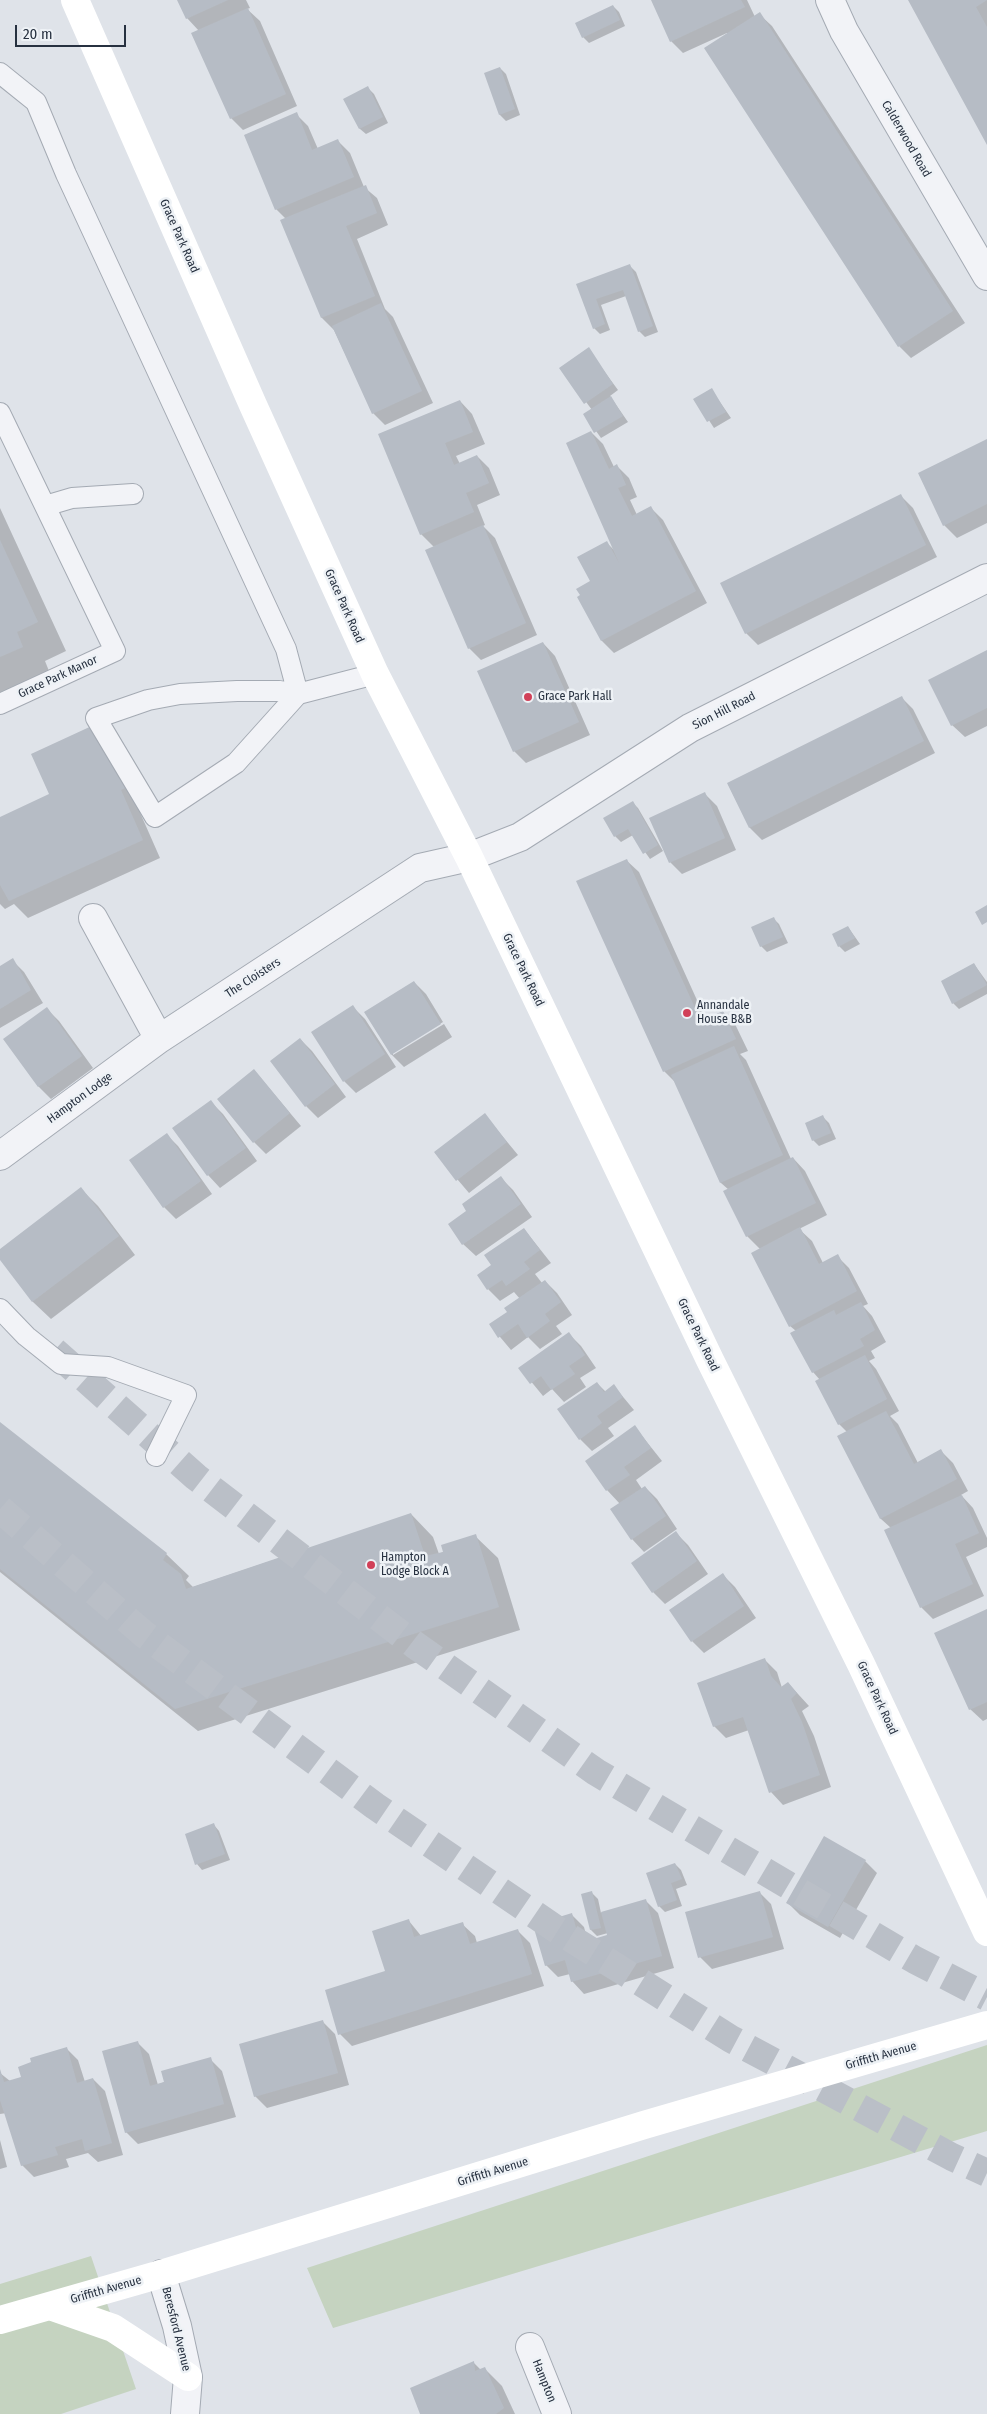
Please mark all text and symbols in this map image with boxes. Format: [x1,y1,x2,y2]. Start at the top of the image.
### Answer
scale bar [18,15,129,47]
text: 20 m [23,25,53,43]
street label: Calderwood Road [878,98,934,180]
street label: Grace Park Road [156,197,202,275]
street label: Grace Park Road [321,567,367,645]
street label: Grace Park Manor [16,652,100,702]
street label: Sion Hill Road [690,689,758,733]
place label: Grace Park Hall [538,690,612,704]
marker: Grace Park Hall [522,691,534,703]
street label: Grace Park Road [499,931,547,1009]
street label: The Cloisters [223,955,283,1001]
place label: Annandale House B&B [697,999,752,1027]
marker: Annandale House B&B [681,1007,693,1019]
street label: Hampton Lodge [45,1070,115,1126]
street label: Grace Park Road [674,1296,722,1374]
place label: Hampton Lodge Block A [381,1551,449,1579]
marker: Hampton Lodge Block A [365,1559,377,1571]
street label: Grace Park Road [854,1659,900,1737]
street label: Griffith Avenue [844,2039,918,2073]
street label: Griffith Avenue [456,2154,530,2190]
street label: Griffith Avenue [69,2273,143,2307]
street label: Beresford Avenue [159,2285,193,2373]
street label: Hampton [529,2357,559,2405]

